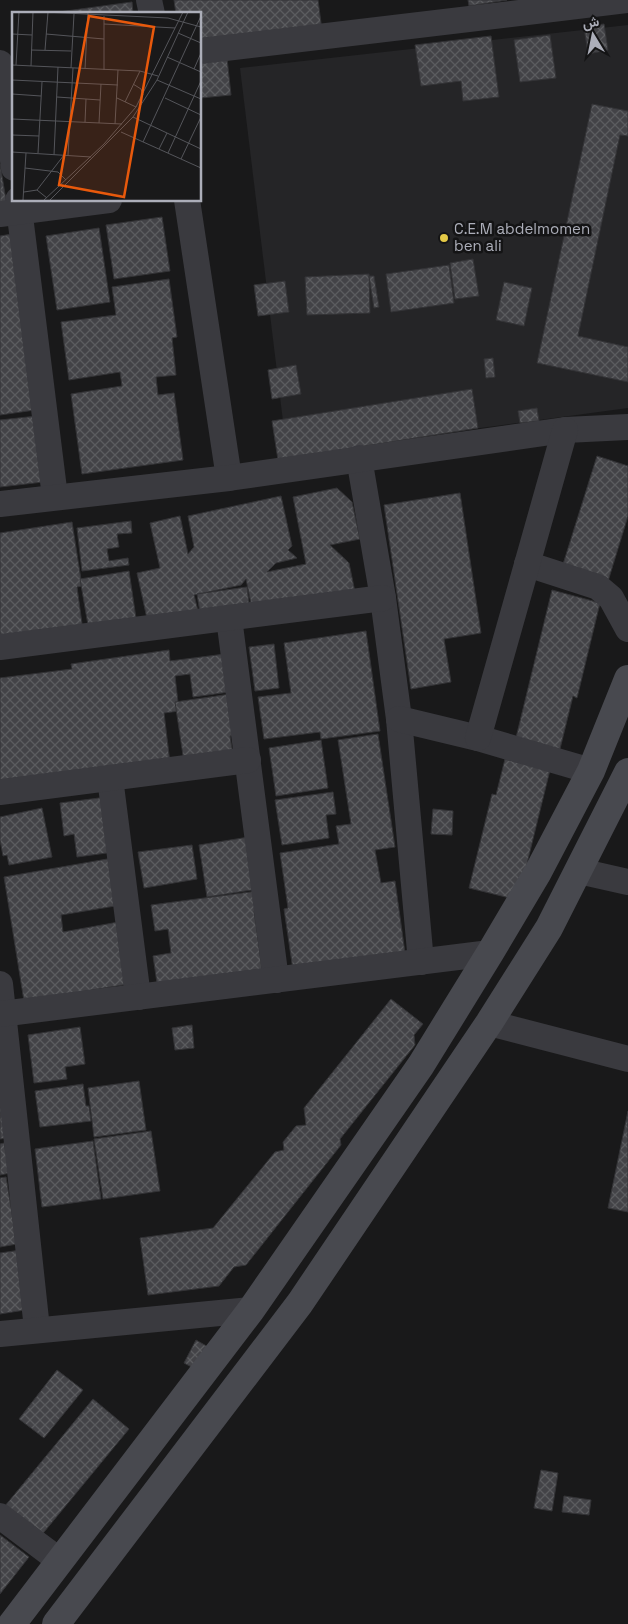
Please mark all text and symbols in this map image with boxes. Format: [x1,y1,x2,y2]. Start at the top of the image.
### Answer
north arrow [568,10,618,60]
inset map [12,12,201,201]
text: ش [581,12,601,33]
place label: C.E.M abdelmomen ben ali [454,219,590,255]
marker: C.E.M abdelmomen ben ali [438,232,450,244]

